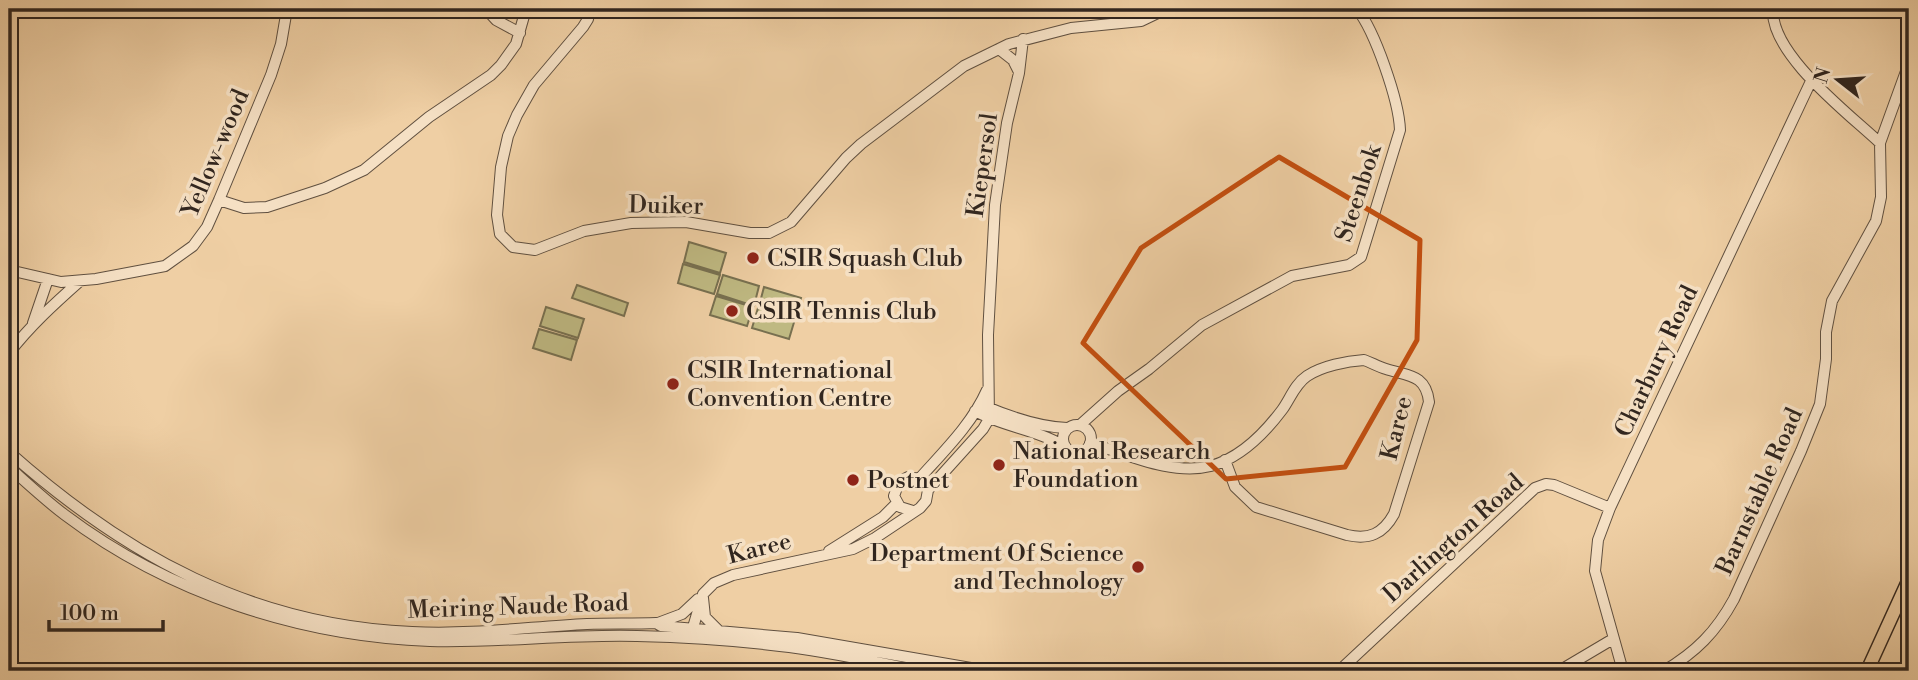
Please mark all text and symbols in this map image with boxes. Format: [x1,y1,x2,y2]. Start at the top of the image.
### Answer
north arrow [1802,46,1872,116]
text: N [1809,65,1836,86]
street label: Yellow-wood [175,85,256,224]
street label: Kiepersol [961,111,1005,219]
street label: Steenbok [1329,140,1389,246]
street label: Duiker [628,190,704,222]
place label: CSIR Squash Club [767,244,963,274]
marker: CSIR Squash Club [745,250,761,266]
street label: Charbury Road [1609,280,1705,442]
place label: CSIR Tennis Club [746,297,937,327]
marker: CSIR Tennis Club [724,303,740,319]
place label: CSIR International Convention Centre [687,356,892,414]
marker: CSIR International Convention Centre [665,376,681,392]
street label: Karee [1375,393,1419,463]
street label: Barnstable Road [1709,403,1810,580]
place label: National Research Foundation [1013,437,1211,495]
marker: National Research Foundation [991,457,1007,473]
place label: Postnet [867,466,950,496]
street label: Darlington Road [1377,467,1531,610]
marker: Postnet [845,472,861,488]
street label: Karee [724,527,794,571]
place label: Department Of Science and Technology [870,539,1124,597]
marker: Department Of Science and Technology [1130,559,1146,575]
street label: Meiring Naude Road [407,588,630,626]
scale bar [49,589,163,633]
text: 100 m [60,601,119,627]

